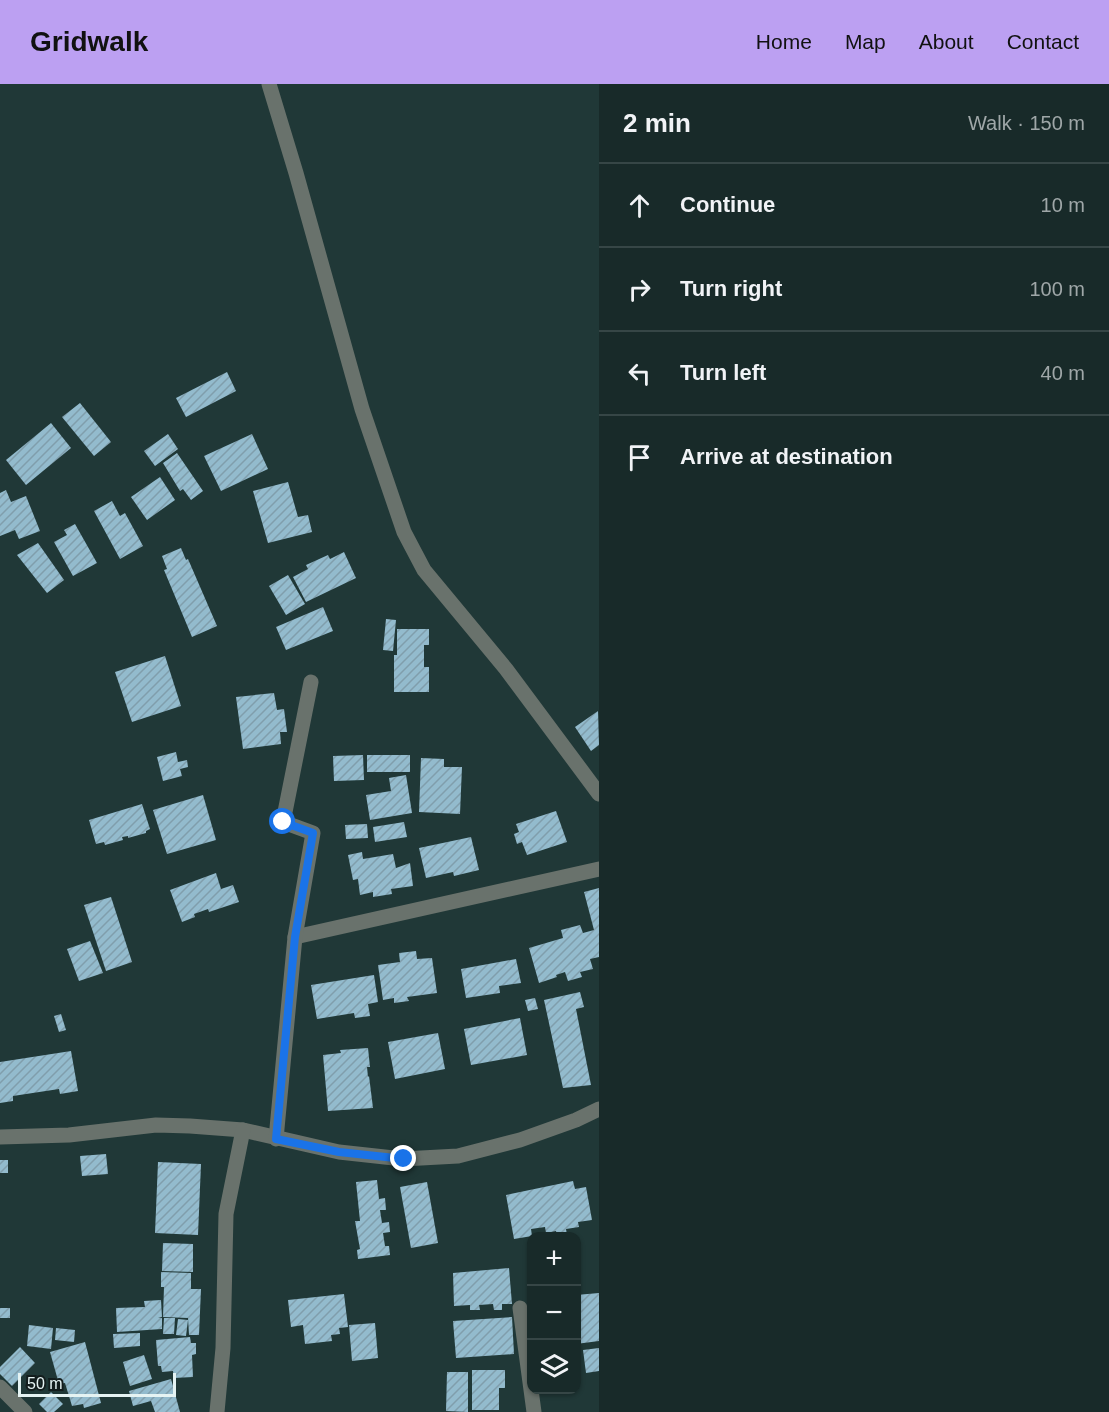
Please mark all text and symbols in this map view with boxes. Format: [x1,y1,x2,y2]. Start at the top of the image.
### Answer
text: Gridwalk [30,26,148,57]
text: Home [756,30,812,53]
text: Map [845,30,886,53]
text: About [919,30,974,53]
text: Contact [1007,30,1079,53]
text: 2 min [623,108,691,138]
text: Walk · 150 m [968,112,1085,134]
icon: ahead [623,189,656,222]
text: Continue [680,192,775,217]
text: 10 m [1041,194,1085,216]
icon: right [623,273,656,306]
text: Turn right [680,276,782,301]
text: 100 m [1029,278,1085,300]
icon: left [623,357,656,390]
text: Turn left [680,360,766,385]
text: 40 m [1041,362,1085,384]
icon: arrive [623,441,656,474]
text: Arrive at destination [680,444,893,469]
route start [269,808,295,834]
route end [390,1145,416,1171]
map controls [527,1232,581,1394]
button: + [527,1232,581,1286]
button: − [527,1286,581,1340]
button: layers [527,1340,581,1394]
scale bar [18,1370,176,1398]
text: 50 m [27,1375,63,1392]

